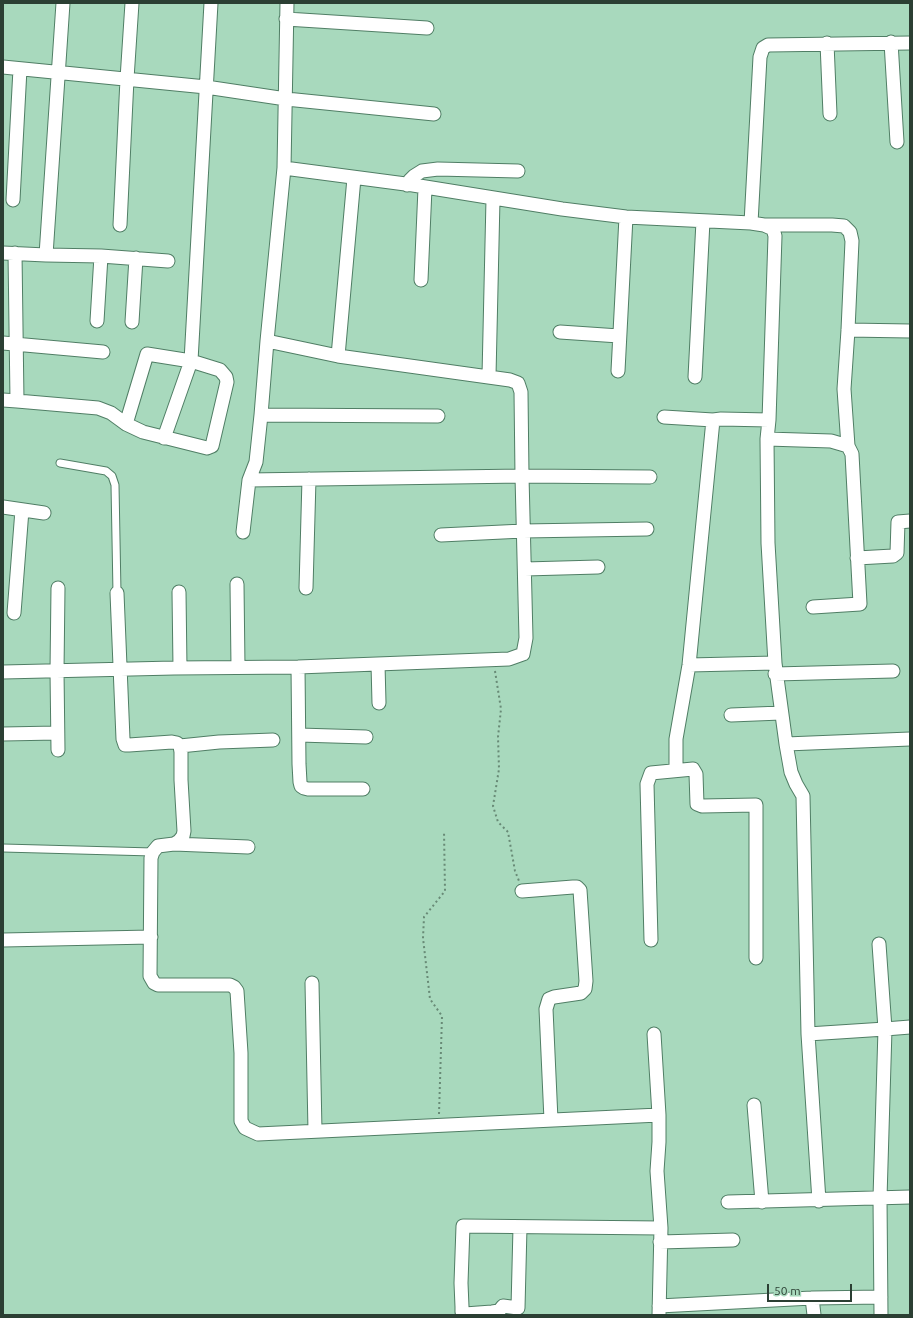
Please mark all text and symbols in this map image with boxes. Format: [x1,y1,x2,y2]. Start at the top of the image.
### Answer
scale bar [769,1276,854,1302]
text: 50 m [774,1284,801,1297]

